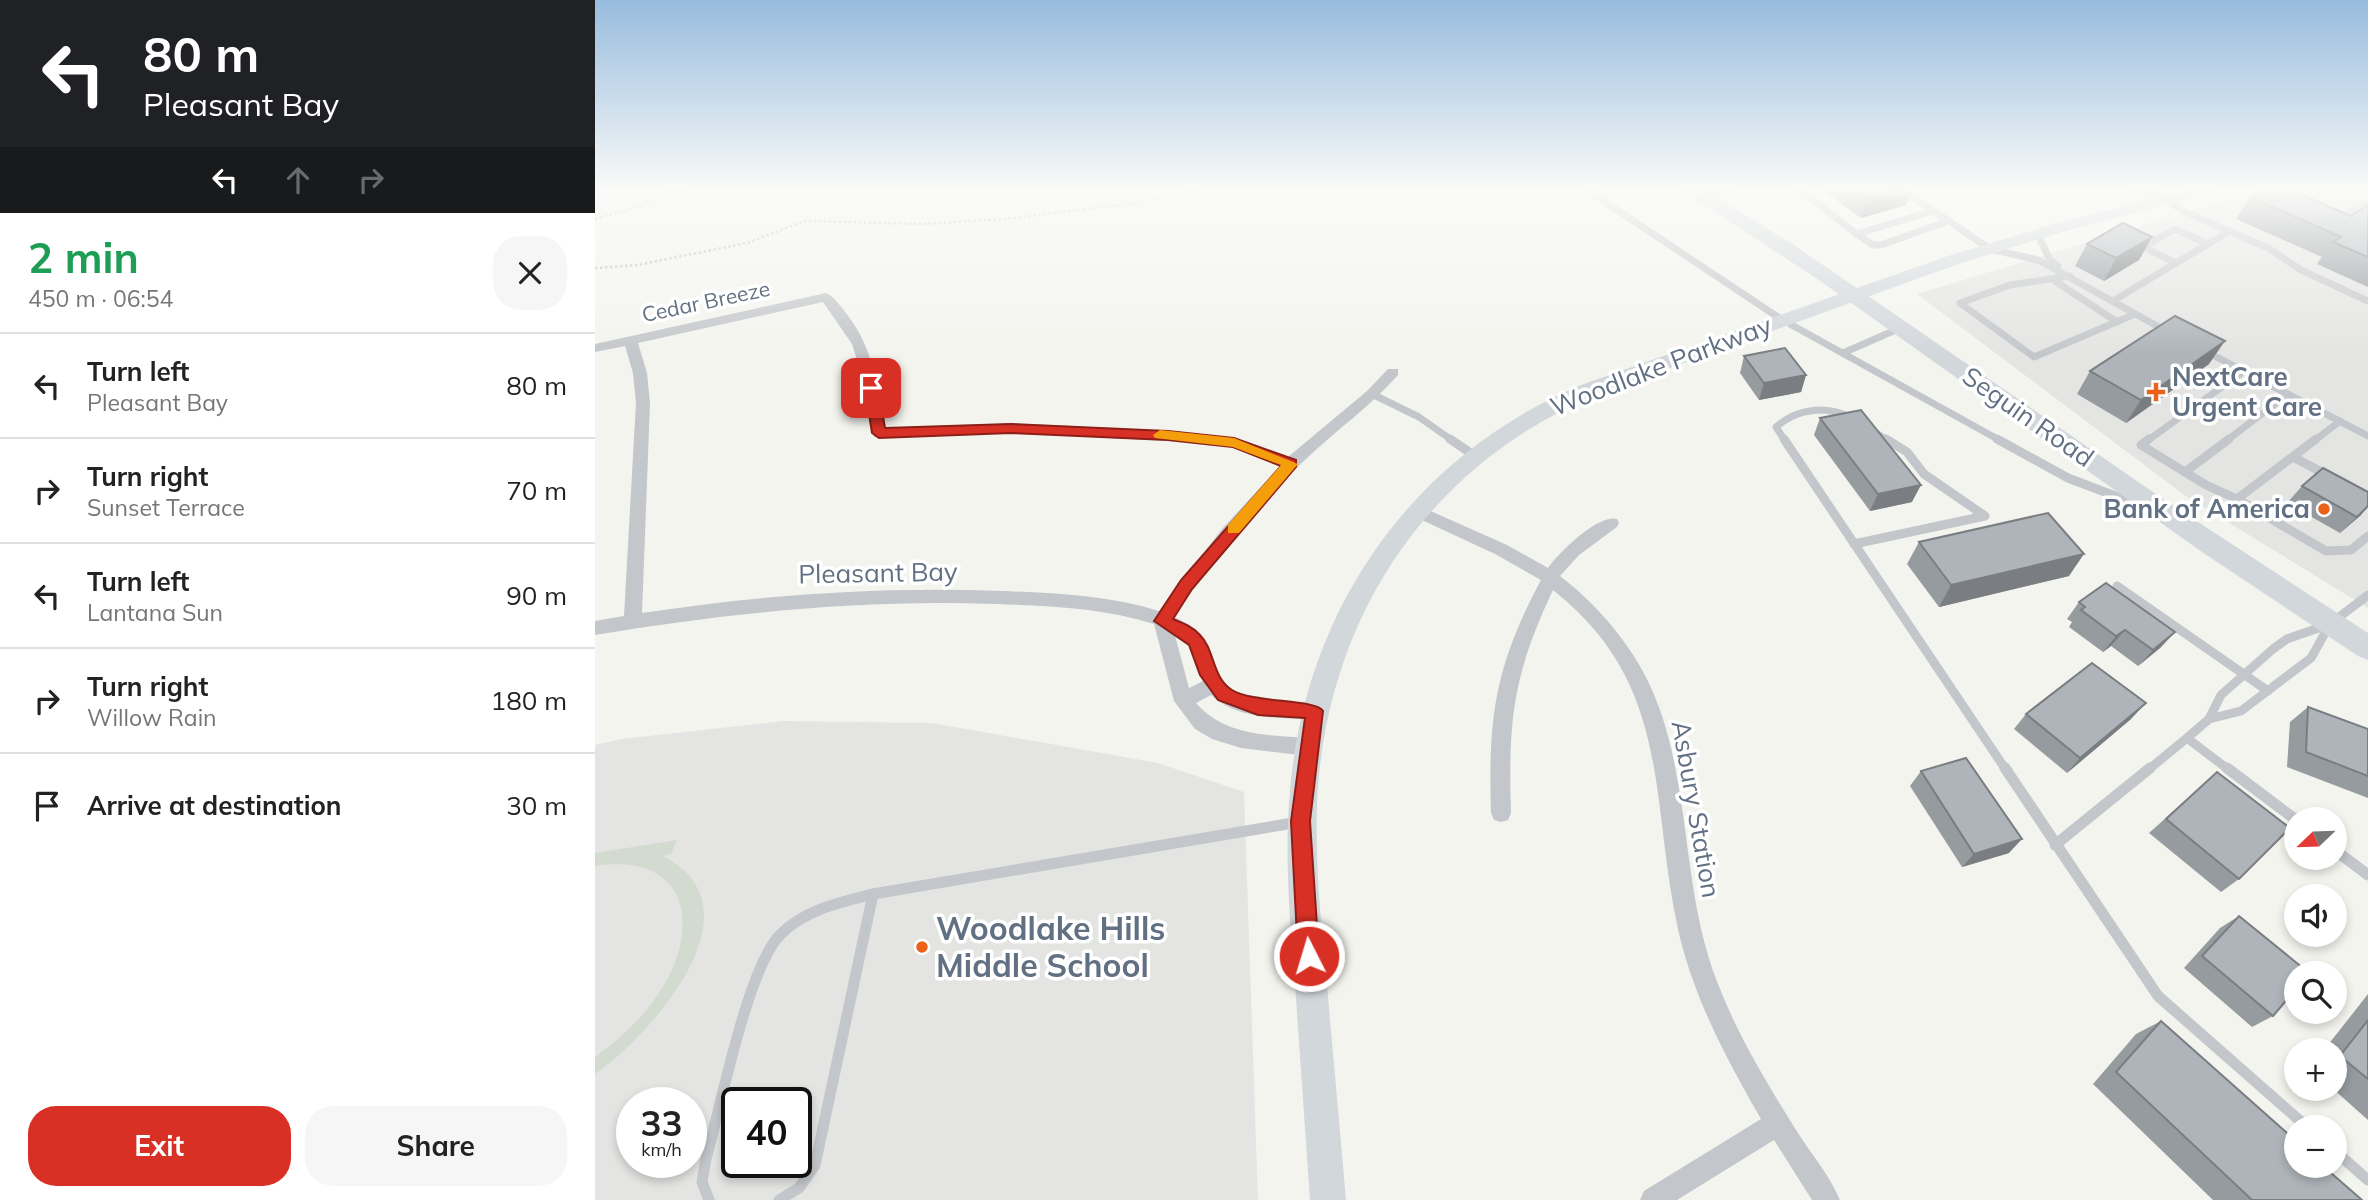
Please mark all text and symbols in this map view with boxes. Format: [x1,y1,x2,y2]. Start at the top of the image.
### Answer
text: 80 m [143,23,259,84]
icon: left [28,28,119,119]
text: Pleasant Bay [143,84,339,124]
icon: left [206,161,244,199]
icon: ahead [279,161,317,199]
icon: right [352,161,390,199]
text: 2 min [28,231,139,284]
button: close [493,236,567,310]
street label: Cedar Breeze [639,275,772,327]
text: 450 m · 06:54 [28,284,173,313]
street label: Woodlake Parkway [1546,308,1776,423]
text: Turn left [87,355,189,388]
pin [841,358,901,418]
street label: Seguin Road [1956,359,2100,474]
place label: NextCare Urgent Care [2172,360,2322,423]
icon: left [28,367,66,405]
text: 80 m [506,369,567,402]
icon: arrive [852,369,890,407]
marker: NextCare Urgent Care [2146,382,2166,402]
text: Pleasant Bay [87,388,228,417]
text: Turn right [87,460,208,493]
icon: right [28,472,66,510]
text: 70 m [506,474,567,507]
place label: Bank of America [2104,492,2310,525]
text: Sunset Terrace [87,493,245,522]
marker: Bank of America [2316,501,2332,517]
street label: Pleasant Bay [798,555,958,590]
text: Turn left [87,565,189,598]
icon: left [28,577,66,615]
text: 90 m [506,579,567,612]
text: Lantana Sun [87,598,223,627]
text: Turn right [87,670,208,703]
icon: right [28,682,66,720]
text: 180 m [491,684,567,717]
text: Willow Rain [87,703,217,732]
street label: Asbury Station [1665,718,1728,900]
icon: arrive [28,787,66,825]
text: Arrive at destination [87,789,342,822]
text: 30 m [506,789,567,822]
north arrow [2284,807,2347,870]
map controls [2284,807,2347,1178]
button: sound [2284,884,2347,947]
place label: Woodlake Hills Middle School [936,908,1165,985]
position arrow [1272,919,1346,993]
marker: Woodlake Hills Middle School [914,939,930,955]
button: search [2284,961,2347,1024]
button: + [2284,1038,2347,1101]
speed limit sign: 40 [721,1087,812,1178]
text: 33 [640,1101,683,1145]
button: Exit [28,1106,291,1186]
button: Share [305,1106,567,1186]
button: − [2284,1115,2347,1178]
text: km/h [641,1138,682,1161]

